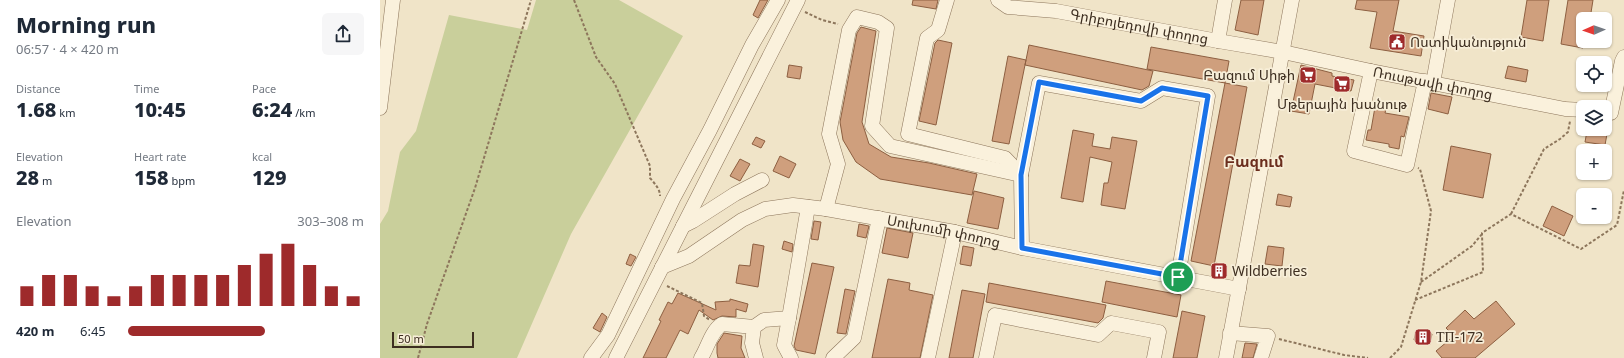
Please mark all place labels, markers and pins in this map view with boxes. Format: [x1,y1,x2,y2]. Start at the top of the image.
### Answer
public building icon: Ոստիկանություն [1387,32,1407,52]
place label: Ոստիկանություն [1410,32,1526,51]
place label: Բազում Սիթի [1203,65,1295,84]
supermarket icon: Բազում Սիթի [1298,65,1318,85]
supermarket icon: Մթերային խանութ [1332,74,1352,94]
place label: Մթերային խանութ [1277,94,1408,113]
pin [1161,260,1195,294]
building icon: Wildberries [1209,261,1229,281]
place label: Wildberries [1232,261,1307,280]
building icon: ТП-172 [1413,327,1433,347]
place label: ТП-172 [1436,327,1483,346]

